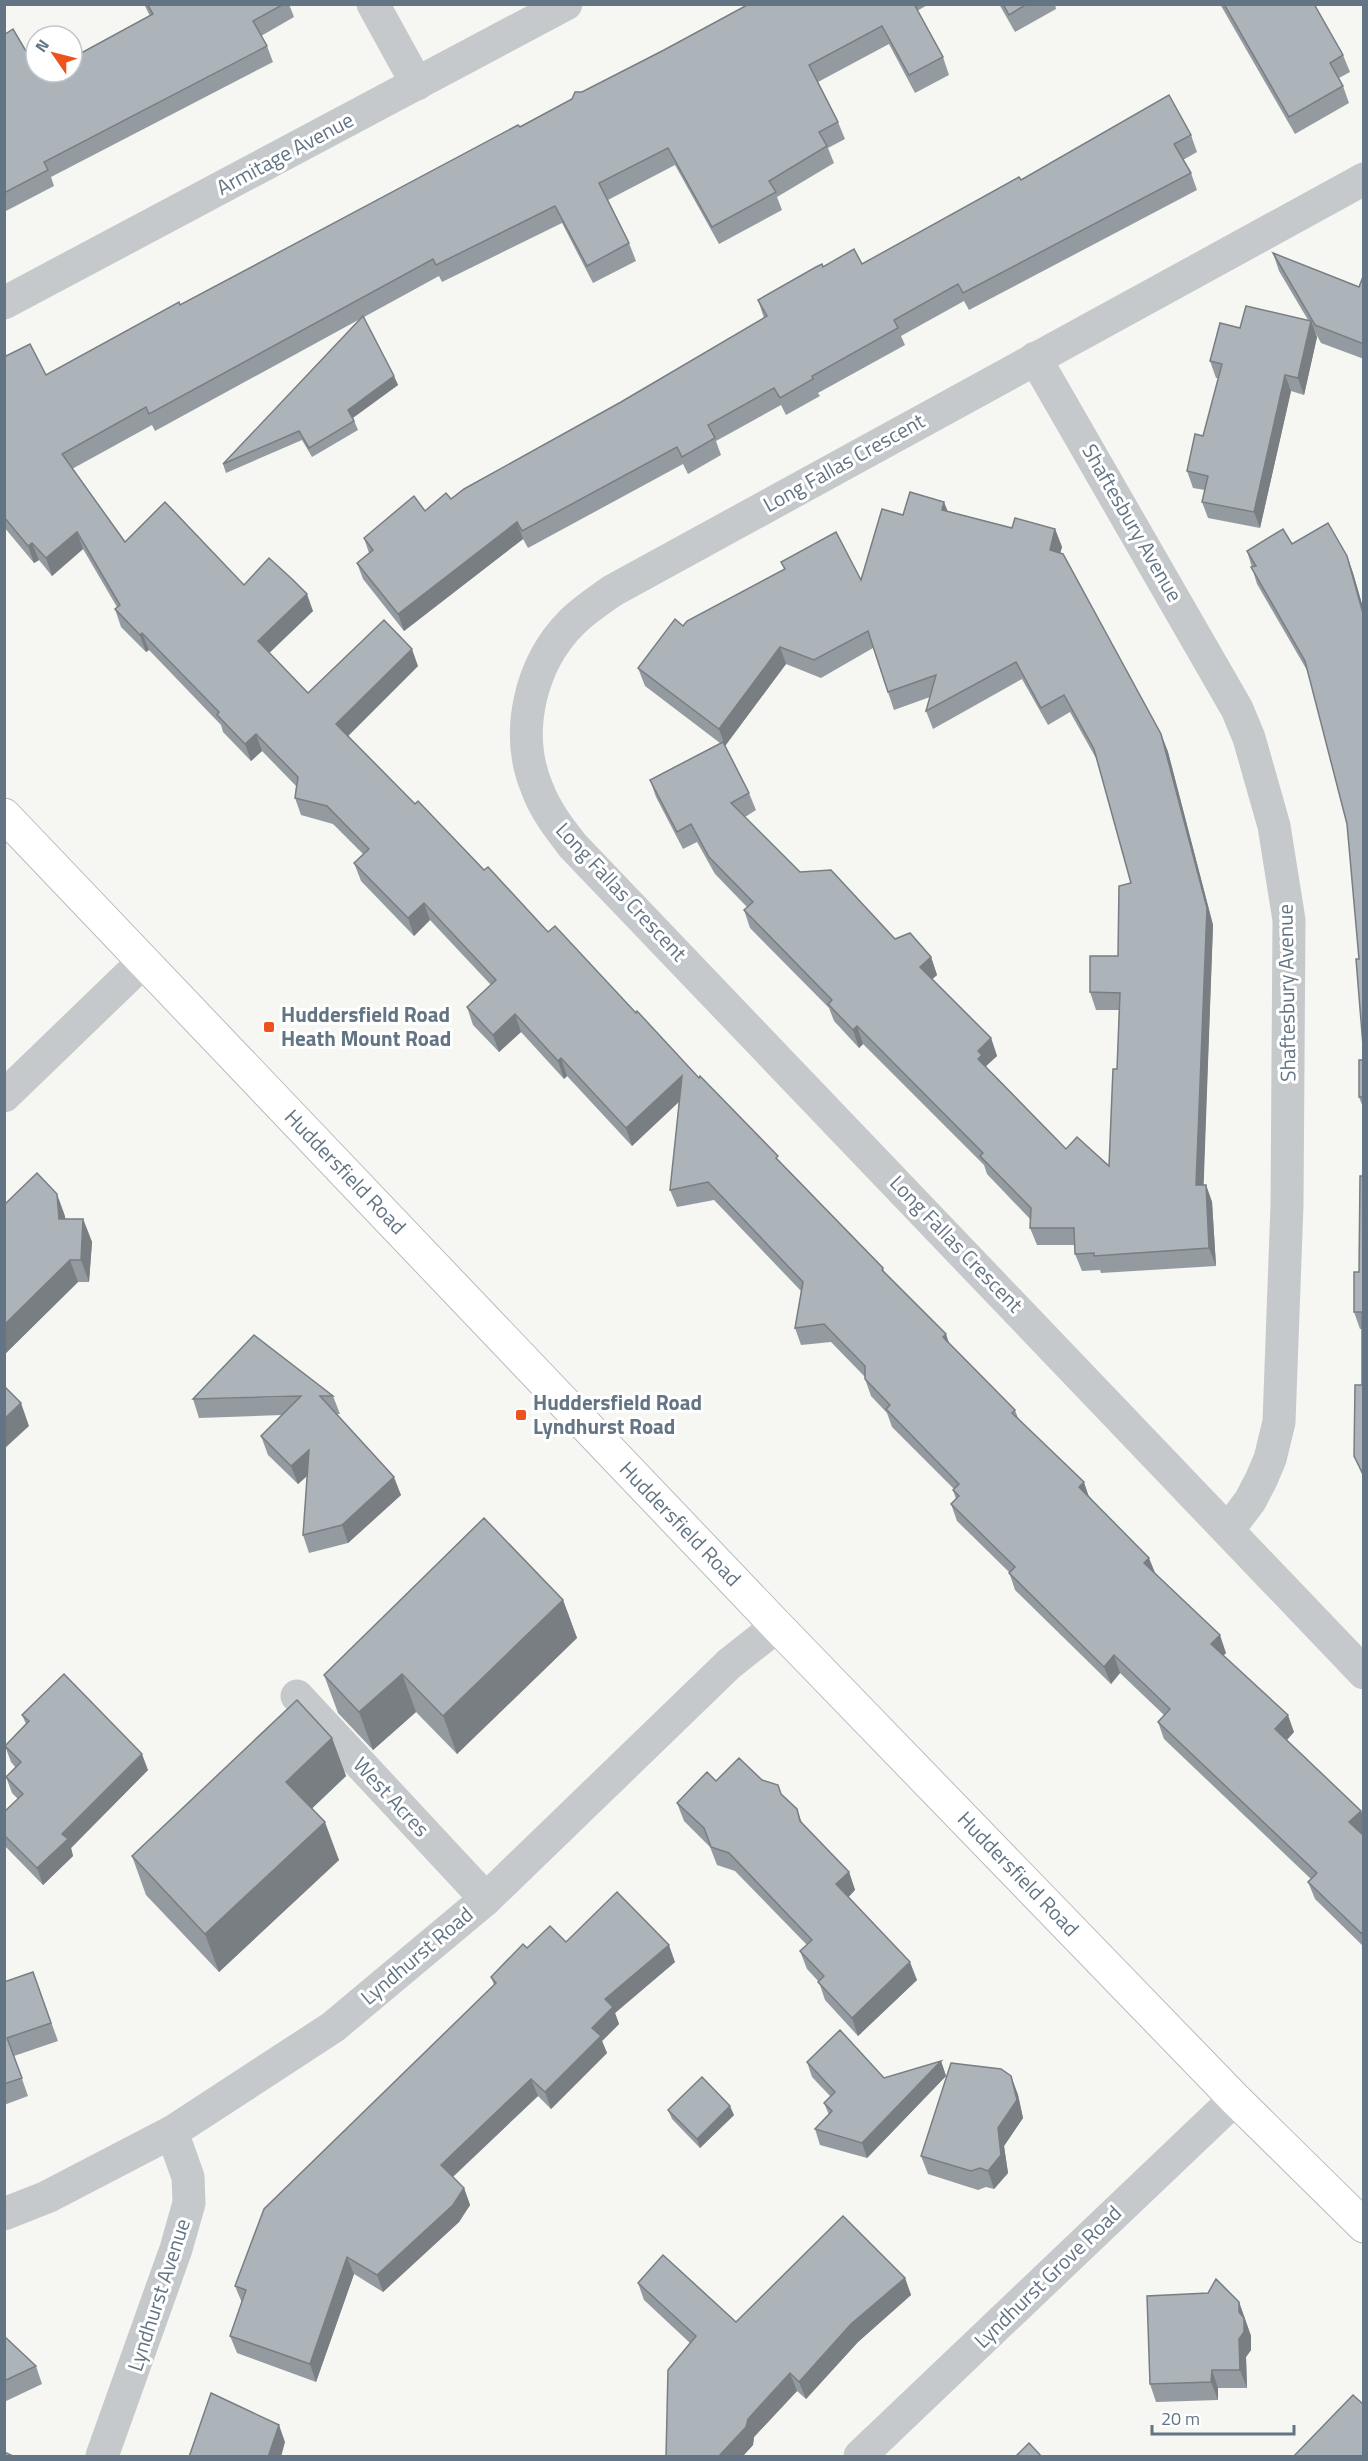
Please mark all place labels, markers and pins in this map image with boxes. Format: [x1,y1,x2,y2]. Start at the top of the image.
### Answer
place label: Huddersfield Road Heath Mount Road [281,998,451,1054]
marker: Huddersfield Road Heath Mount Road [262,1020,276,1034]
place label: Huddersfield Road Lyndhurst Road [533,1386,702,1442]
marker: Huddersfield Road Lyndhurst Road [514,1408,528,1422]

